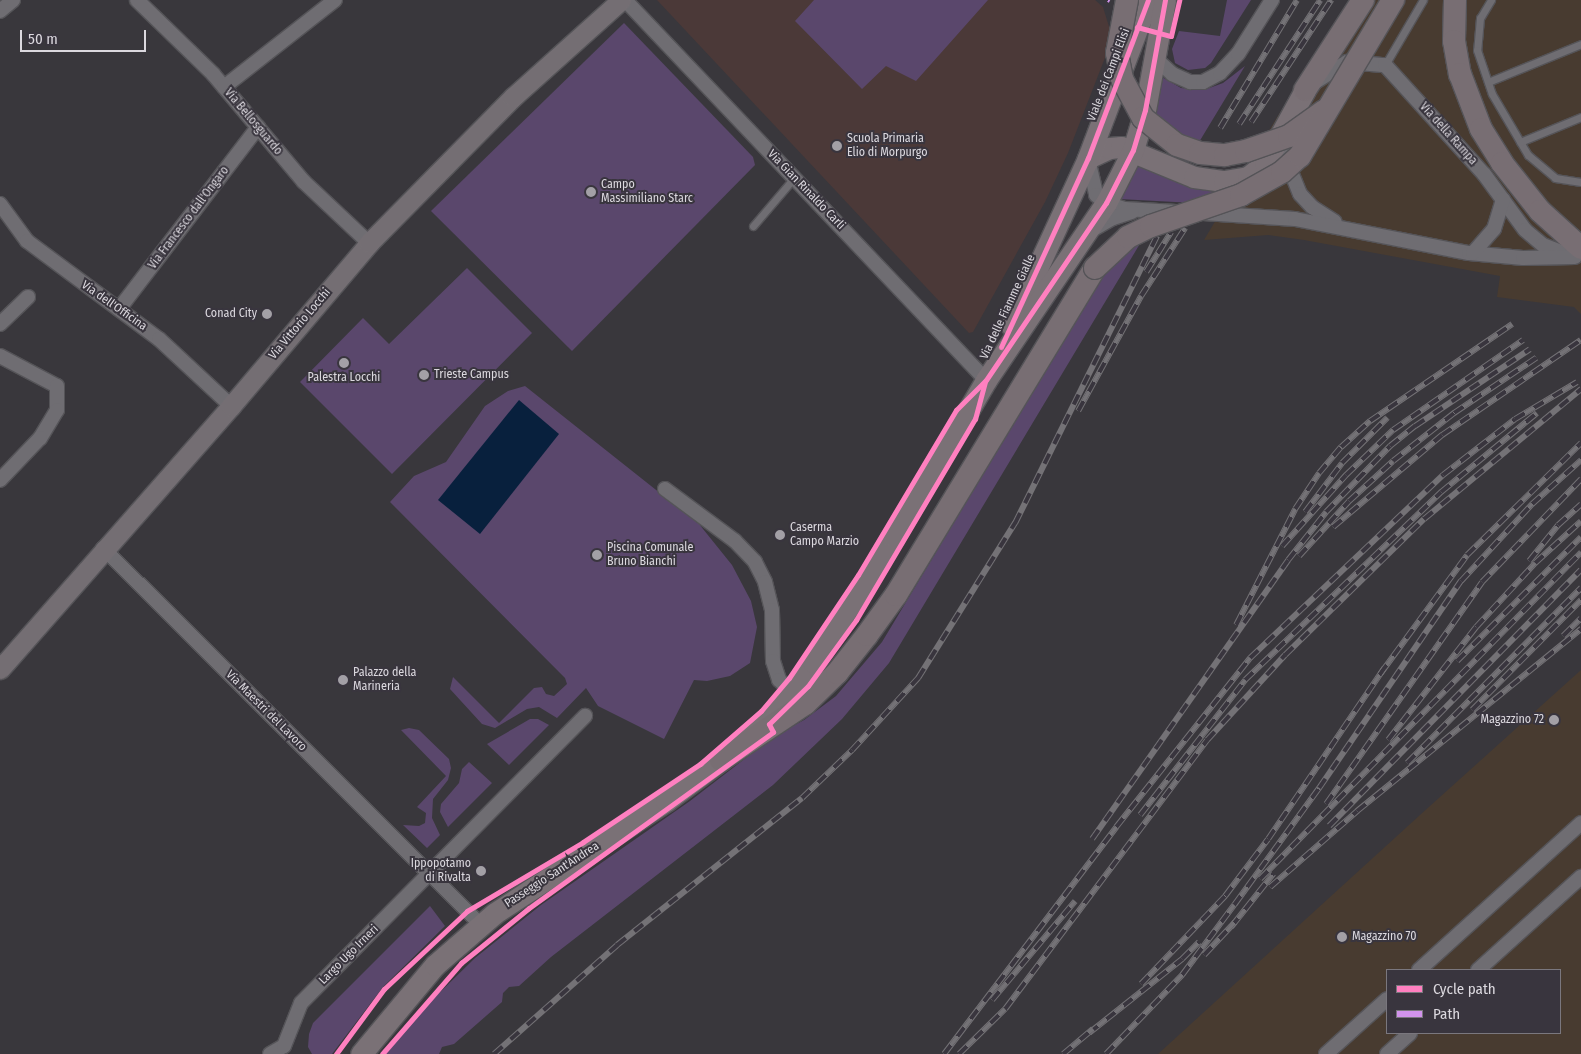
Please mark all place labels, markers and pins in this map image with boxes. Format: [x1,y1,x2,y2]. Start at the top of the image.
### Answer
place label: Scuola Primaria Elio di Morpurgo [847,132,928,160]
marker: Scuola Primaria Elio di Morpurgo [831,140,843,152]
place label: Campo Massimiliano Starc [601,178,693,206]
marker: Campo Massimiliano Starc [585,186,597,198]
place label: Conad City [205,307,257,321]
marker: Conad City [261,308,273,320]
marker: Palestra Locchi [338,357,350,369]
place label: Trieste Campus [434,368,509,382]
marker: Trieste Campus [418,369,430,381]
place label: Palestra Locchi [308,371,380,385]
place label: Caserma Campo Marzio [790,521,859,549]
marker: Caserma Campo Marzio [774,529,786,541]
place label: Piscina Comunale Bruno Bianchi [607,541,693,569]
marker: Piscina Comunale Bruno Bianchi [591,549,603,561]
place label: Palazzo della Marineria [353,666,416,694]
marker: Palazzo della Marineria [337,674,349,686]
place label: Magazzino 72 [1480,713,1544,727]
marker: Magazzino 72 [1548,714,1560,726]
place label: Ippopotamo di Rivalta [411,857,471,885]
marker: Ippopotamo di Rivalta [475,865,487,877]
place label: Magazzino 70 [1352,930,1417,944]
marker: Magazzino 70 [1336,931,1348,943]

